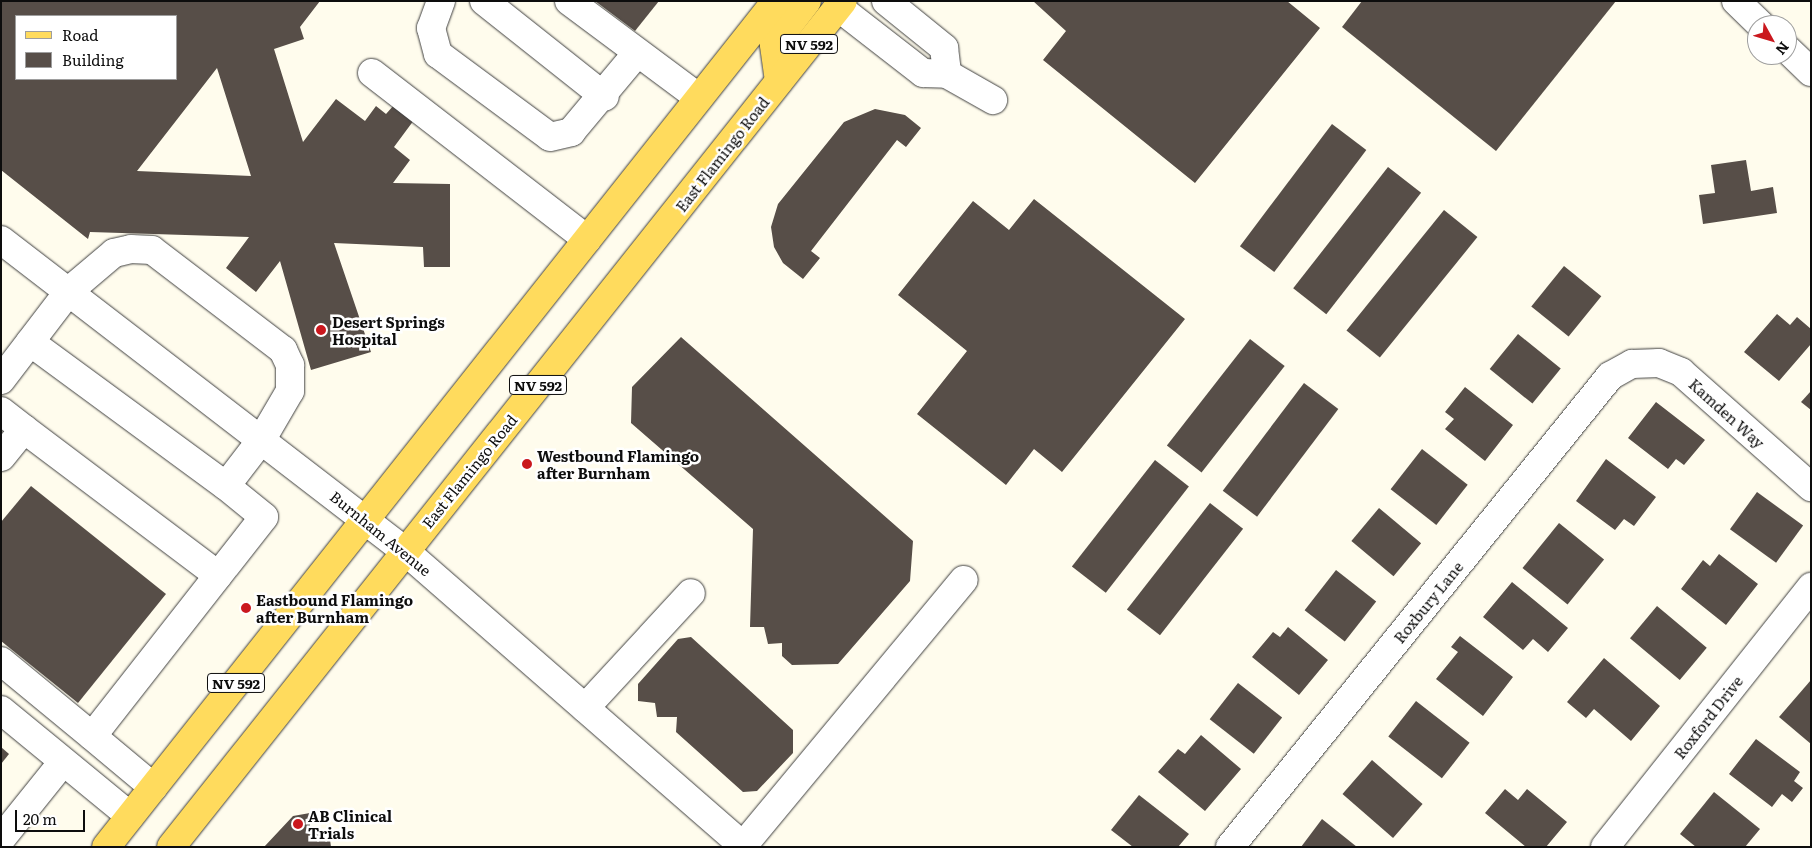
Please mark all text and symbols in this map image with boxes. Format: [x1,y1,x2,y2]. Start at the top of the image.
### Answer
legend [15,15,178,80]
north arrow [1747,15,1797,65]
text: Road [62,23,98,46]
road number: NV 592 [779,33,839,56]
text: N [1771,38,1794,60]
text: Building [62,48,124,71]
street label: East Flamingo Road [672,93,772,215]
place label: Desert Springs Hospital [332,312,445,347]
marker: Desert Springs Hospital [314,323,328,337]
road number: NV 592 [508,374,568,396]
street label: Kamden Way [1686,374,1768,452]
street label: East Flamingo Road [418,411,520,531]
place label: Westbound Flamingo after Burnham [537,446,699,481]
marker: Westbound Flamingo after Burnham [521,458,533,470]
street label: Burnham Avenue [327,487,435,579]
street label: Roxbury Lane [1390,558,1466,646]
place label: Eastbound Flamingo after Burnham [256,590,413,625]
marker: Eastbound Flamingo after Burnham [240,602,252,614]
road number: NV 592 [206,671,266,694]
street label: Roxford Drive [1670,672,1746,762]
scale bar [18,800,88,832]
place label: AB Clinical Trials [308,806,392,841]
text: 20 m [23,807,57,830]
marker: AB Clinical Trials [292,818,304,830]

